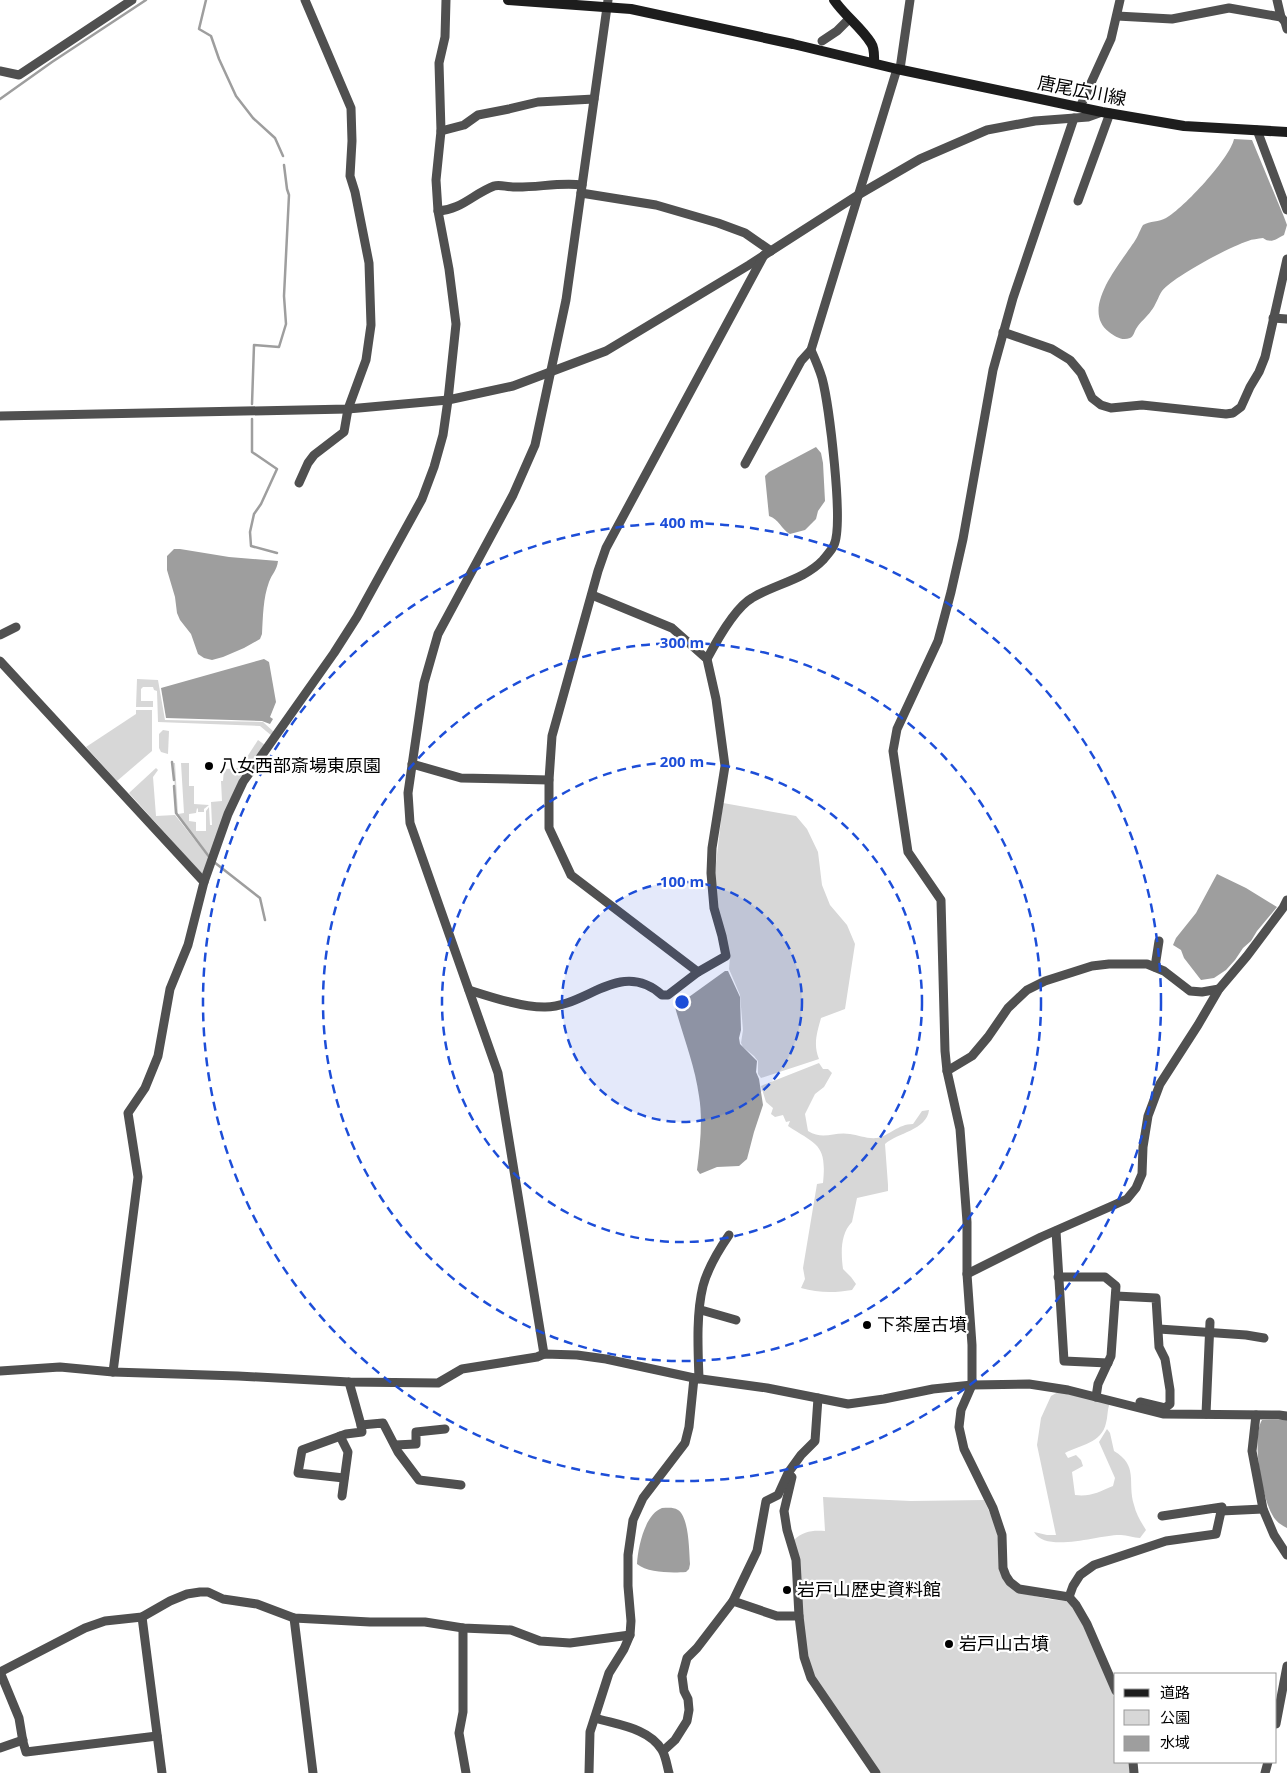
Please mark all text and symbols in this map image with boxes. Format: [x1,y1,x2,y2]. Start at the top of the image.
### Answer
street label: 唐尾広川線 [1036,70,1129,110]
text: 400 m [660,512,704,532]
text: 300 m [660,632,704,652]
text: 200 m [660,751,704,771]
place label: 八女西部斎場東原園 [219,753,381,777]
marker: 八女西部斎場東原園 [203,760,215,772]
text: 100 m [660,871,704,891]
centre of rings [673,993,691,1011]
place label: 下茶屋古墳 [877,1312,967,1336]
marker: 下茶屋古墳 [861,1319,873,1331]
place label: 岩戸山歴史資料館 [797,1577,941,1601]
marker: 岩戸山歴史資料館 [781,1584,793,1596]
place label: 岩戸山古墳 [959,1631,1049,1655]
marker: 岩戸山古墳 [943,1638,955,1650]
legend [1114,1673,1277,1763]
text: 道路 [1160,1682,1190,1702]
text: 公園 [1160,1707,1190,1727]
text: 水域 [1160,1732,1190,1752]

